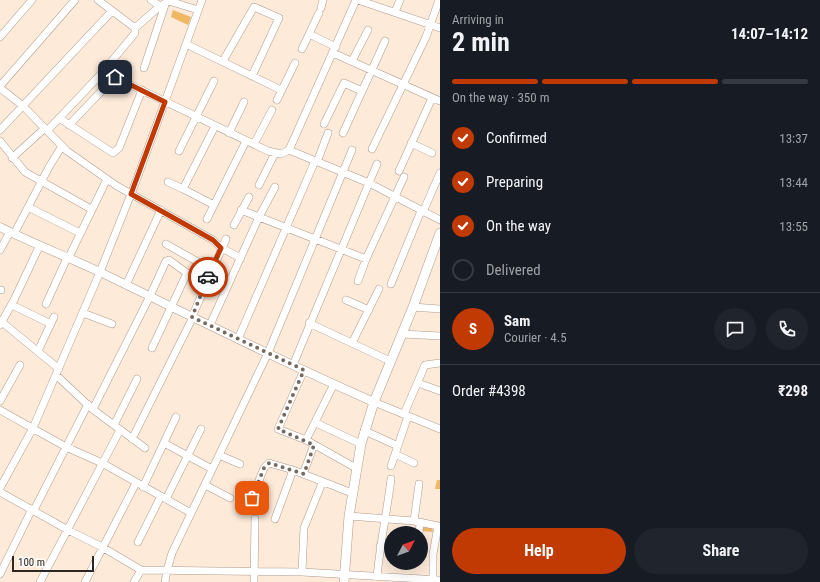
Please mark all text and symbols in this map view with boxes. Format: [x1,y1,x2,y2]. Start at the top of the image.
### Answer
text: Arriving in [452,12,504,27]
text: 14:07–14:12 [731,25,808,43]
text: 2 min [452,27,510,57]
pin [98,60,132,94]
icon: home [104,66,126,88]
text: On the way · 350 m [452,90,549,105]
icon: check [452,127,474,149]
text: Confirmed [486,129,547,147]
text: 13:37 [779,131,808,146]
icon: check [452,171,474,193]
text: Preparing [486,173,543,191]
text: 13:44 [779,175,808,190]
icon: check [452,215,474,237]
text: On the way [486,217,551,235]
text: 13:55 [779,219,808,234]
courier [188,257,228,297]
text: Delivered [486,261,541,279]
icon: car [197,266,219,288]
button: chat [714,308,756,350]
button: phone [766,308,808,350]
text: Sam [504,312,530,330]
text: S [469,320,477,338]
text: Courier · 4.5 [504,330,567,345]
text: Order #4398 [452,382,526,400]
text: ₹298 [778,382,808,400]
pin [235,481,269,515]
icon: bag [241,487,263,509]
north arrow [384,526,428,570]
map controls [384,526,428,570]
button: Help [452,528,626,574]
button: Share [634,528,808,574]
scale bar [12,554,94,573]
text: 100 m [18,556,45,569]

